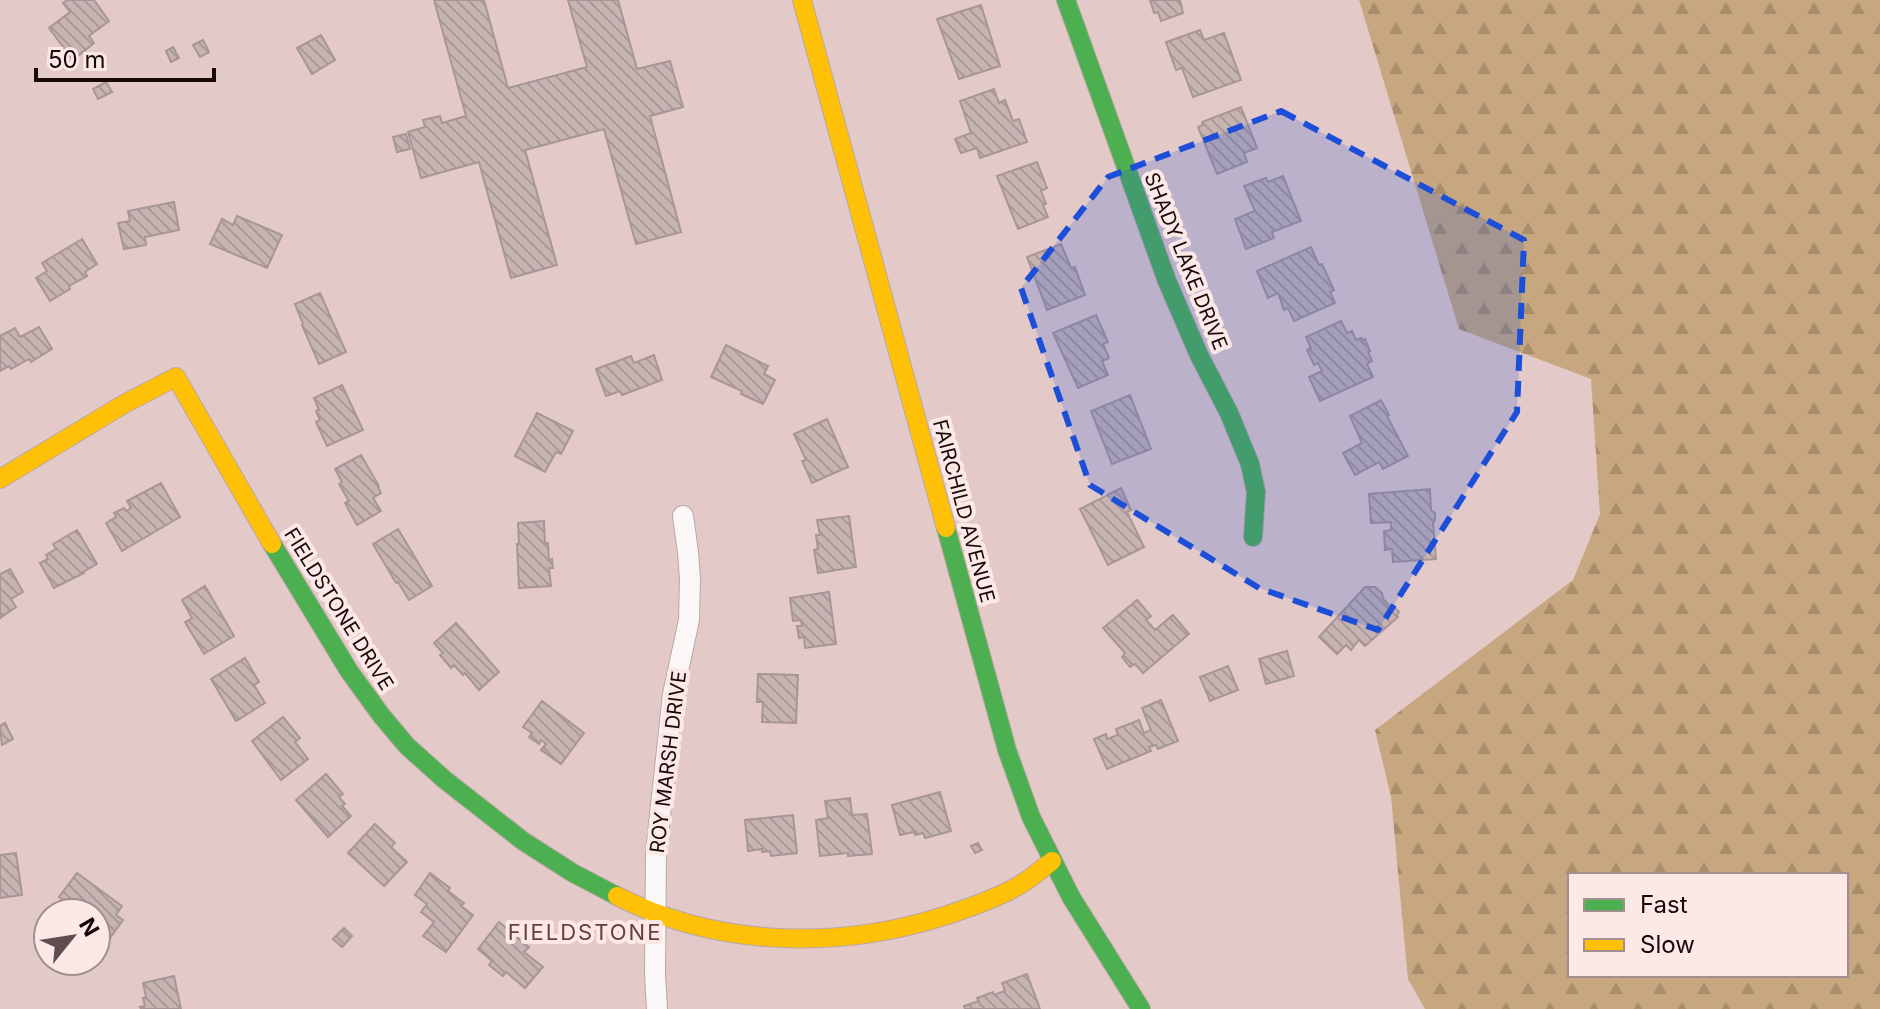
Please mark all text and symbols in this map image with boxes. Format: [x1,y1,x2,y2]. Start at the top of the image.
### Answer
scale bar [36,32,214,82]
text: 50 m [48,45,106,74]
street label: SHADY LAKE DRIVE [1139,169,1233,353]
street label: FAIRCHILD AVENUE [928,417,1000,605]
street label: FIELDSTONE DRIVE [279,524,399,694]
street label: ROY MARSH DRIVE [645,670,691,854]
legend [1568,873,1848,977]
text: Fast [1640,890,1688,919]
north arrow [32,897,112,977]
text: N [74,913,105,941]
district label: FIELDSTONE [508,919,662,945]
text: Slow [1640,930,1695,959]

